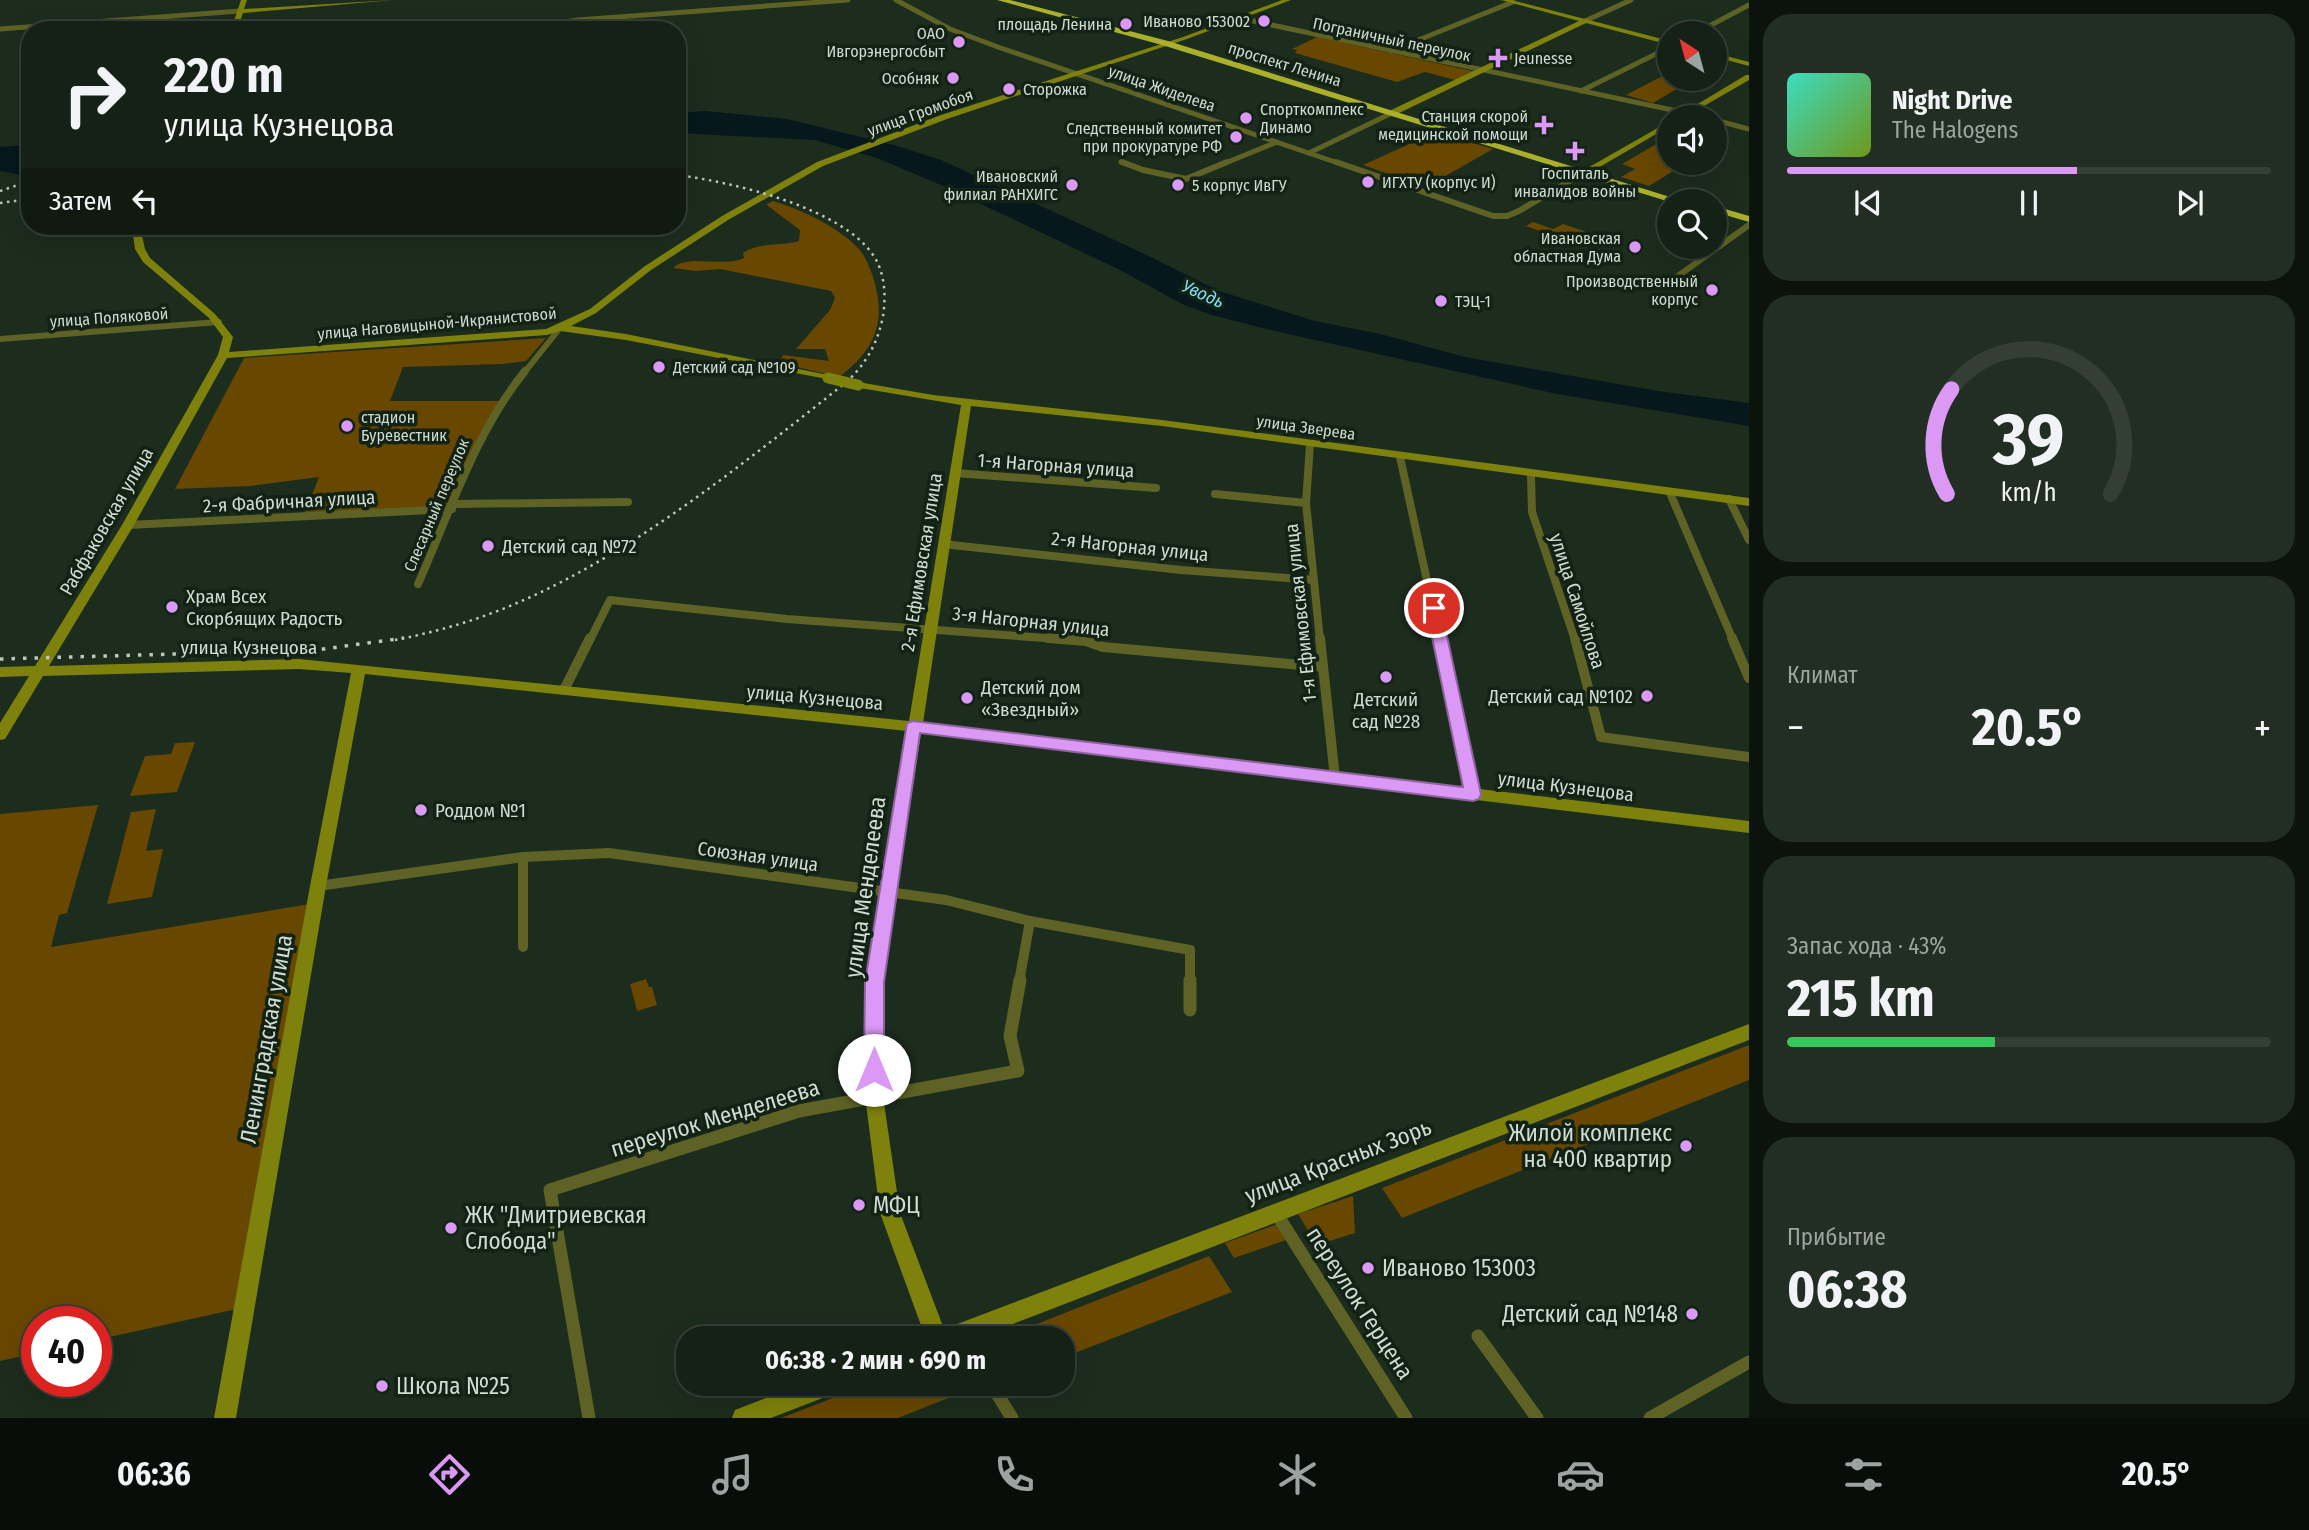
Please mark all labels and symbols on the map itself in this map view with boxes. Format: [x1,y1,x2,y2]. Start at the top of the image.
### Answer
place label: Иваново 153002 [1143,12,1250,31]
marker: Иваново 153002 [1256,13,1272,29]
street label: Пограничный переулок [1311,13,1473,66]
place label: площадь Ленина [997,15,1112,34]
marker: площадь Ленина [1118,16,1134,32]
north arrow [1657,21,1727,91]
place label: ОАО Ивгорэнергосбыт [827,24,945,61]
marker: ОАО Ивгорэнергосбыт [951,34,967,50]
street label: проспект Ленина [1226,38,1344,91]
marker: Jeunesse [1488,48,1508,68]
place label: Jeunesse [1514,49,1572,68]
street label: улица Жиделева [1106,61,1218,116]
place label: Особняк [882,69,939,88]
marker: Особняк [945,70,961,86]
place label: Сторожка [1023,80,1087,99]
marker: Сторожка [1001,81,1017,97]
street label: улица Громобоя [865,85,975,140]
place label: Спорткомплекс Динамо [1259,100,1364,137]
place label: Станция скорой медицинской помощи [1378,107,1528,144]
marker: Спорткомплекс Динамо [1238,110,1254,126]
marker: Станция скорой медицинской помощи [1534,115,1554,135]
place label: Следственный комитет при прокуратуре РФ [1066,119,1222,156]
marker: Следственный комитет при прокуратуре РФ [1228,129,1244,145]
marker: Госпиталь инвалидов войны [1565,141,1585,161]
place label: Госпиталь инвалидов войны [1514,164,1636,201]
place label: Ивановский филиал РАНХИГС [943,167,1058,204]
place label: ИГХТУ (корпус И) [1382,173,1496,192]
marker: ИГХТУ (корпус И) [1360,174,1376,190]
place label: 5 корпус ИвГУ [1192,176,1287,195]
marker: Ивановский филиал РАНХИГС [1064,177,1080,193]
marker: 5 корпус ИвГУ [1170,177,1186,193]
place label: Ивановская областная Дума [1513,229,1621,266]
marker: Ивановская областная Дума [1627,239,1643,255]
place label: Производственный корпус [1566,272,1698,309]
water label: Уводь [1179,275,1227,313]
marker: Производственный корпус [1704,282,1720,298]
place label: ТЭЦ-1 [1455,292,1491,311]
marker: ТЭЦ-1 [1433,293,1449,309]
street label: улица Поляковой [49,304,169,331]
street label: улица Наговицыной-Икрянистовой [317,304,557,343]
place label: Детский сад №109 [672,358,796,377]
marker: Детский сад №109 [651,359,667,375]
place label: стадион Буревестник [361,408,447,445]
street label: улица Зверева [1255,411,1357,444]
marker: стадион Буревестник [339,418,355,434]
street label: Слесарный переулок [400,435,473,575]
street label: Рабфаковская улица [55,443,158,599]
street label: 1-я Нагорная улица [977,449,1135,482]
street label: 2-я Ефимовская улица [896,471,947,653]
street label: 2-я Фабричная улица [202,485,376,518]
street label: 1-я Ефимовская улица [1280,523,1321,703]
street label: 2-я Нагорная улица [1050,527,1210,566]
street label: улица Самойлова [1545,531,1610,672]
place label: Детский сад №72 [501,535,637,558]
marker: Детский сад №72 [480,538,496,554]
pin [1404,578,1464,638]
place label: Храм Всех Скорбящих Радость [186,585,343,630]
marker: Храм Всех Скорбящих Радость [164,599,180,615]
street label: 3-я Нагорная улица [951,602,1111,641]
street label: улица Кузнецова [181,636,317,659]
marker: Детский сад №28 [1378,669,1394,685]
place label: Детский дом «Звездный» [980,676,1081,721]
street label: улица Кузнецова [746,680,884,715]
place label: Детский сад №102 [1487,685,1633,708]
place label: Детский сад №28 [1352,688,1420,733]
marker: Детский сад №102 [1639,688,1655,704]
marker: Детский дом «Звездный» [959,690,975,706]
street label: улица Кузнецова [1497,767,1635,806]
street label: улица Менделеева [838,795,892,979]
place label: Роддом №1 [435,799,526,822]
marker: Роддом №1 [413,802,429,818]
street label: Союзная улица [696,837,820,876]
street label: Ленинградская улица [234,932,298,1146]
position arrow [837,1033,911,1107]
street label: переулок Менделеева [607,1073,823,1163]
street label: улица Красных Зорь [1241,1112,1435,1209]
place label: Жилой комплекс на 400 квартир [1508,1119,1672,1173]
marker: Жилой комплекс на 400 квартир [1678,1138,1694,1154]
place label: МФЦ [873,1191,920,1219]
marker: МФЦ [851,1197,867,1213]
place label: ЖК "Дмитриевская Слобода" [465,1201,647,1255]
marker: ЖК "Дмитриевская Слобода" [443,1220,459,1236]
street label: переулок Герцена [1300,1222,1420,1384]
place label: Иваново 153003 [1382,1254,1536,1282]
marker: Иваново 153003 [1360,1260,1376,1276]
place label: Детский сад №148 [1501,1300,1678,1328]
speed limit sign: 40 [21,1306,112,1397]
marker: Детский сад №148 [1684,1306,1700,1322]
place label: Школа №25 [396,1372,510,1400]
marker: Школа №25 [374,1378,390,1394]

